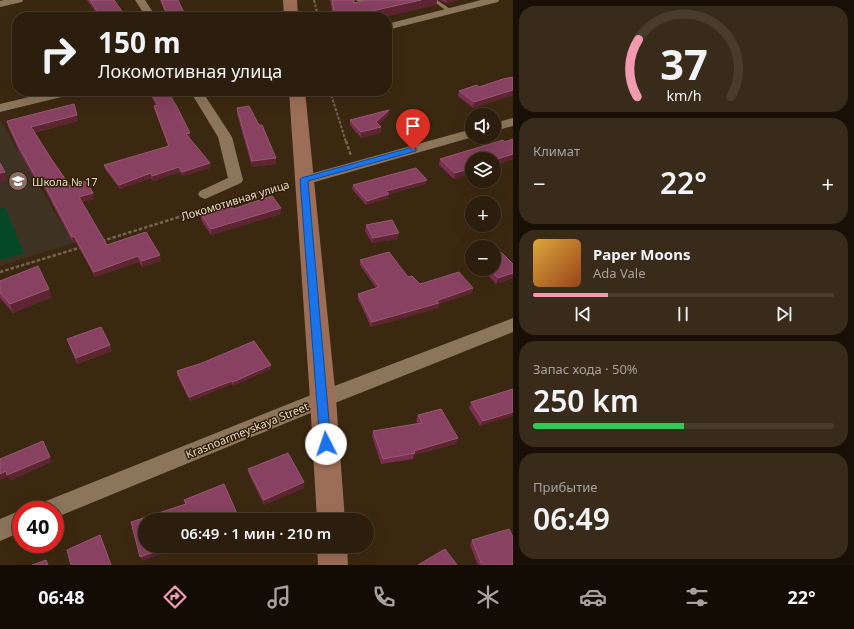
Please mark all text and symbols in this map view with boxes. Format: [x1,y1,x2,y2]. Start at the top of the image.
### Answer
text: 150 m [98,23,181,61]
icon: right [32,28,84,80]
text: 37 [660,36,707,92]
text: Локомотивная улица [98,59,282,83]
text: km/h [666,85,701,104]
map controls [465,108,501,276]
button: sound [465,108,501,144]
pin [396,109,430,150]
icon: arrive [402,115,424,137]
text: Климат [533,142,580,160]
button: layers [465,152,501,188]
text: 22° [660,162,707,203]
text: − [533,168,546,198]
text: + [821,168,834,198]
school or university icon: Школа № 17 [7,170,29,192]
place label: Школа № 17 [32,174,98,189]
street label: Локомотивная улица [179,176,291,224]
button: + [465,196,501,232]
button: − [465,240,501,276]
text: Paper Moons [593,244,691,264]
text: Ada Vale [593,264,646,282]
icon: previous [572,303,594,325]
icon: pause [672,303,694,325]
icon: next [773,303,795,325]
text: Запас хода · 50% [533,360,638,378]
text: 250 km [533,380,639,421]
street label: Krasnoarmeyskaya Street [183,398,311,462]
position arrow [305,423,347,465]
text: Прибытие [533,478,597,496]
text: 06:49 [533,498,610,539]
speed limit sign: 40 [12,501,64,553]
text: 06:49 · 1 мин · 210 m [181,523,331,543]
icon: directions [161,583,189,611]
icon: music [265,583,293,611]
icon: phone [370,583,398,611]
icon: climate [474,583,502,611]
icon: car [579,583,607,611]
icon: filters [683,583,711,611]
text: 06:48 [38,585,84,609]
text: 22° [788,585,816,609]

